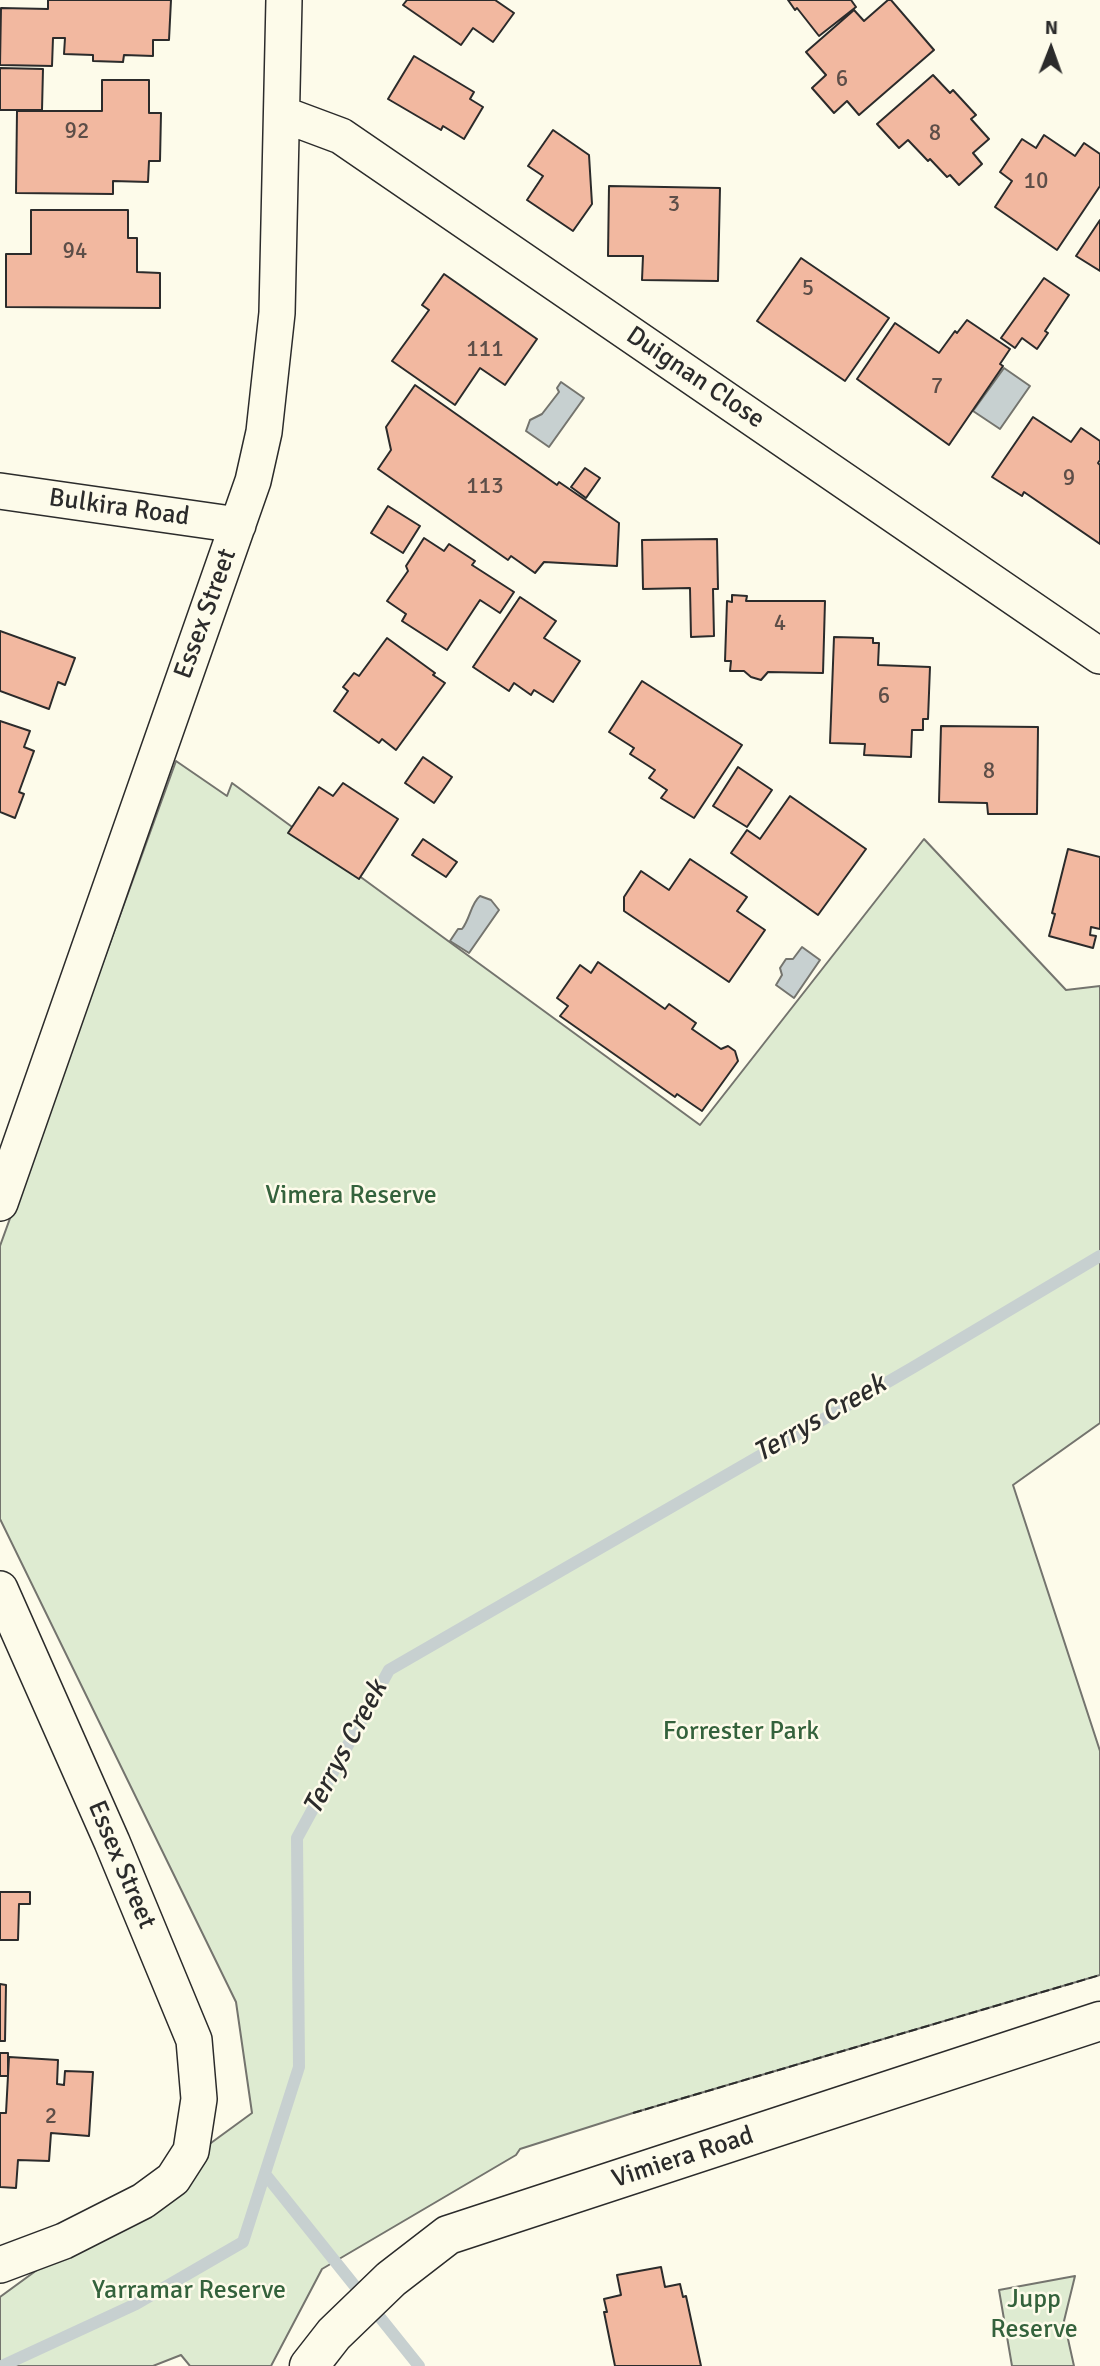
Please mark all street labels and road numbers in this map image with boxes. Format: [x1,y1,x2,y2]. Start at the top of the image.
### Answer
street label: Duignan Close [620,320,770,436]
street label: Bulkira Road [47,483,191,533]
street label: Essex Street [168,545,244,683]
street label: Essex Street [80,1796,162,1934]
street label: Vimiera Road [608,2120,758,2196]

